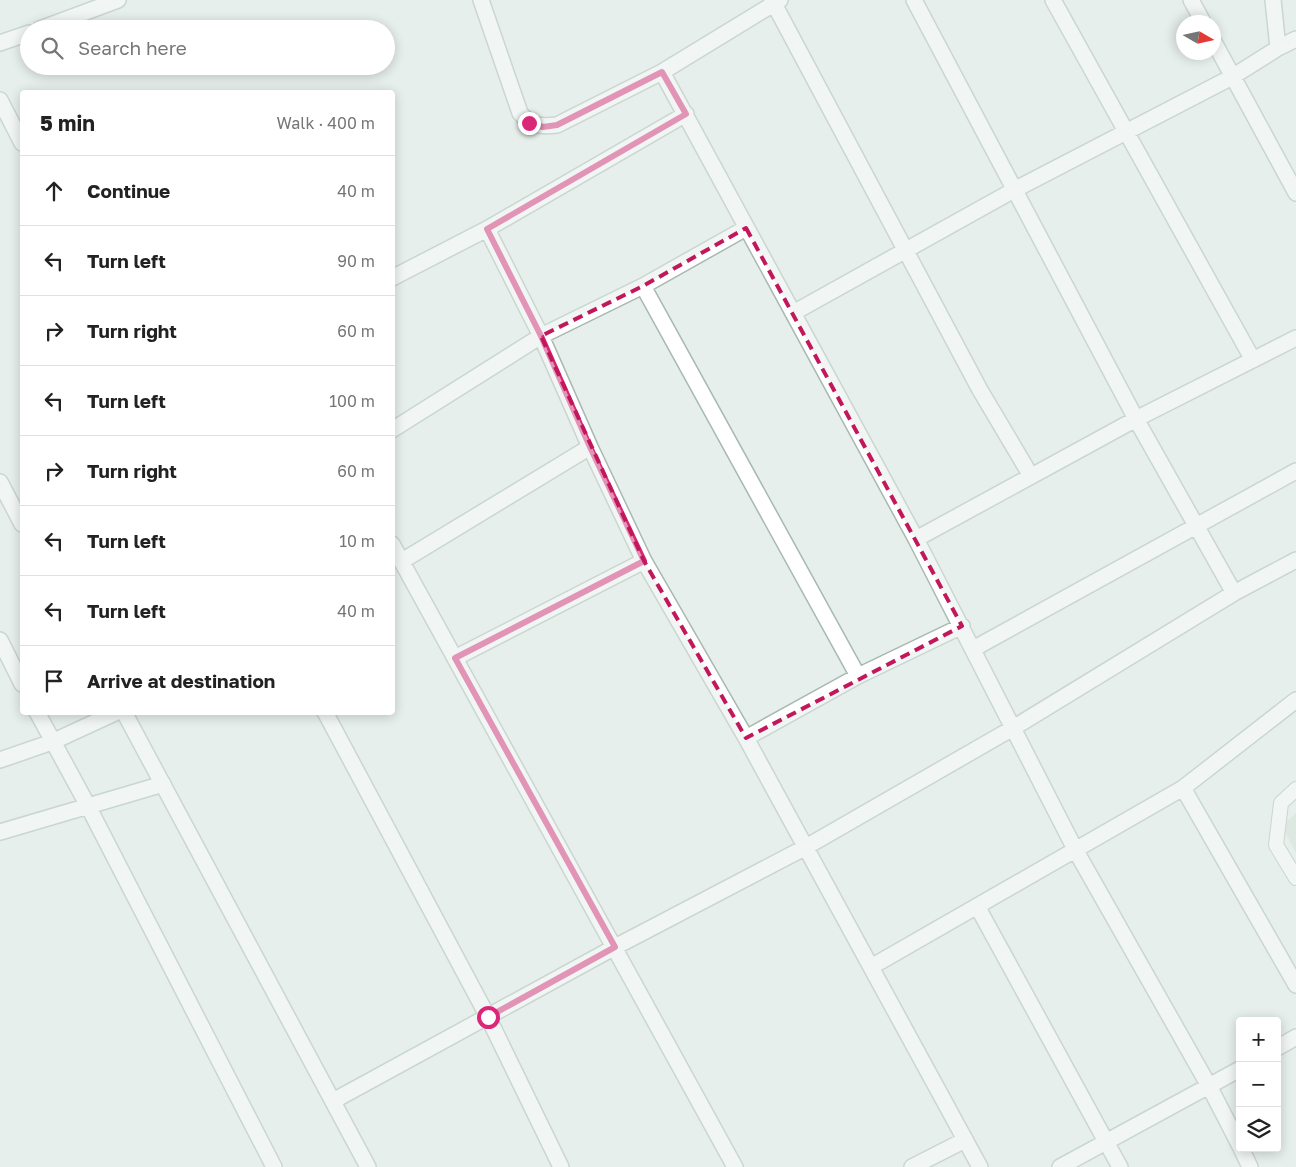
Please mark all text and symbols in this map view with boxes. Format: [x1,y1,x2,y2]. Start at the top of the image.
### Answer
north arrow [1176,15,1221,60]
search box [20,20,395,75]
icon: search [38,34,66,62]
text: Search here [78,36,187,59]
text: 5 min [40,110,95,136]
route end [518,112,541,135]
text: Walk · 400 m [277,113,375,133]
icon: ahead [40,177,68,205]
text: Continue [87,179,170,202]
text: 40 m [337,181,375,201]
icon: left [40,247,68,275]
text: Turn left [87,249,166,272]
text: 90 m [337,251,375,271]
icon: right [40,317,68,345]
text: Turn right [87,319,177,342]
text: 60 m [337,321,375,341]
icon: left [40,387,68,415]
text: Turn left [87,389,166,412]
text: 100 m [329,391,375,411]
icon: right [40,457,68,485]
text: Turn right [87,459,177,482]
text: 60 m [337,461,375,481]
icon: left [40,527,68,555]
text: Turn left [87,529,166,552]
text: 10 m [339,531,375,551]
icon: left [40,597,68,625]
text: Turn left [87,599,166,622]
text: 40 m [337,601,375,621]
icon: arrive [40,667,68,695]
text: Arrive at destination [87,669,275,692]
route start [477,1006,500,1029]
map controls [1236,1017,1281,1152]
button: + [1236,1017,1281,1062]
button: − [1236,1062,1281,1107]
button: layers [1236,1107,1281,1152]

